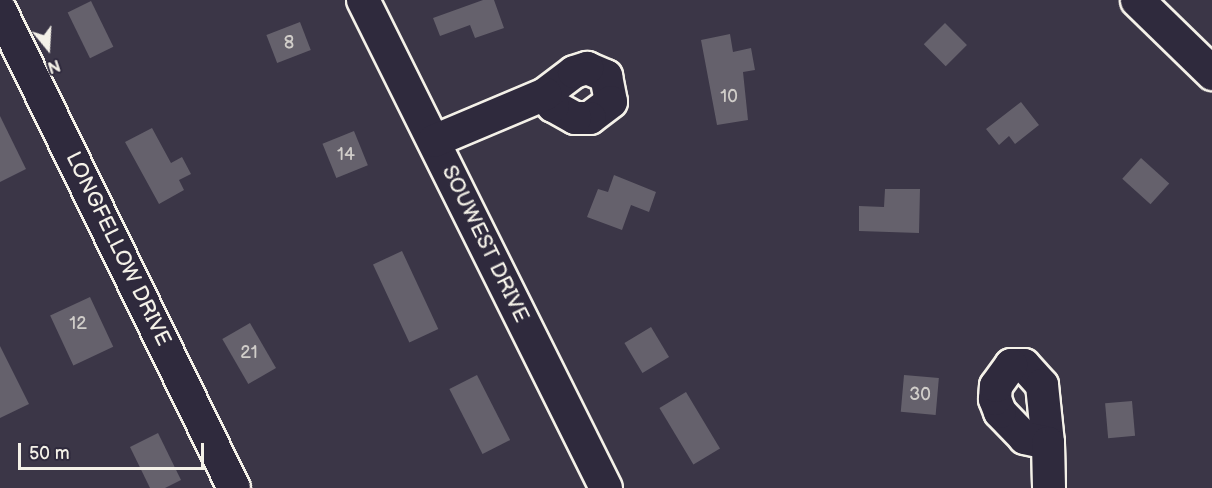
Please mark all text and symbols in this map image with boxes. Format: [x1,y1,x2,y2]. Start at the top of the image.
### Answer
north arrow [18,18,78,78]
house number: 8 [284,32,294,54]
text: N [45,55,62,76]
house number: 10 [720,86,738,108]
house number: 14 [337,144,355,166]
street label: LONGFELLOW DRIVE [60,148,176,350]
street label: SOUWEST DRIVE [436,162,534,326]
house number: 12 [69,313,87,335]
house number: 21 [240,342,258,364]
house number: 30 [909,384,931,406]
scale bar [21,431,207,469]
text: 50 m [29,443,70,464]

